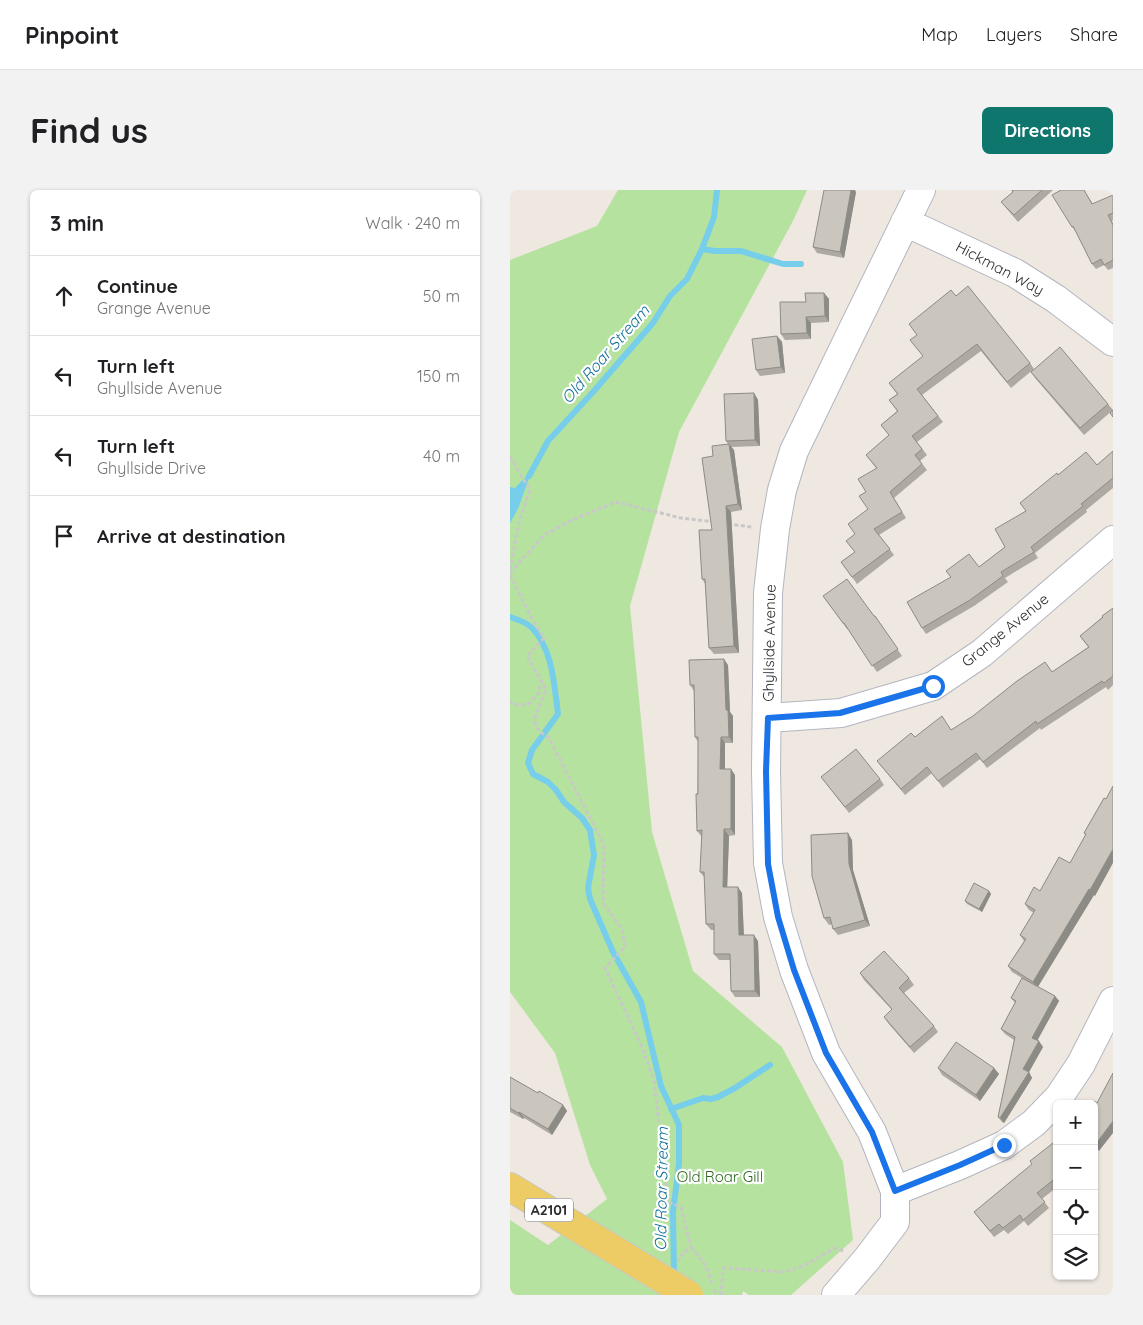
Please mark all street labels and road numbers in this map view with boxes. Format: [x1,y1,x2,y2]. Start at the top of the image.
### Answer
street label: Hickman Way [953,237,1047,299]
street label: Ghyllside Avenue [758,584,780,702]
street label: Grange Avenue [958,589,1052,671]
road number: A2101 [525,1198,573,1222]

